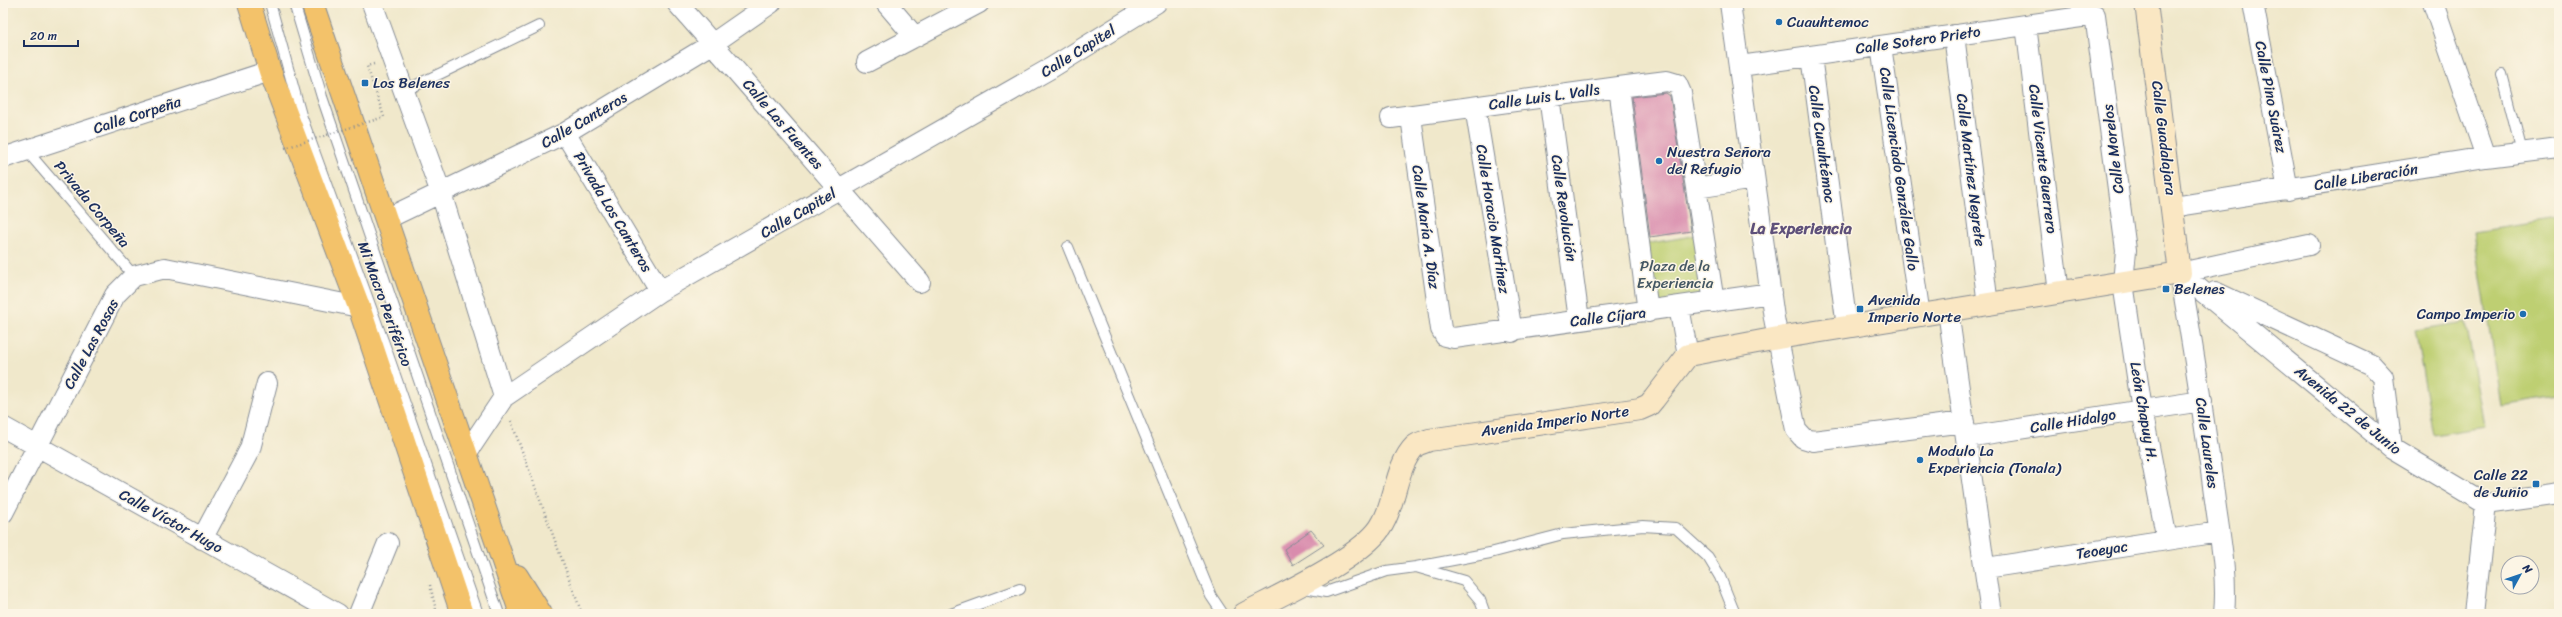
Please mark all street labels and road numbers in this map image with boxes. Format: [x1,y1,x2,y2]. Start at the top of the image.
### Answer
street label: Calle Capitel [1035,17,1121,84]
street label: Calle Sotero Prieto [1854,18,1983,62]
street label: Calle Pino Suárez [2247,39,2295,156]
street label: Calle Licenciado González Gallo [1872,66,1926,273]
street label: Calle Las Fuentes [736,73,831,176]
street label: Calle Luis L. Valls [1487,76,1602,118]
street label: Calle Guadalajara [2144,79,2184,197]
street label: Calle Cuauhtémoc [1801,83,1843,205]
street label: Calle Vicente Guerrero [2021,83,2065,236]
street label: Calle Canteros [536,84,633,155]
street label: Calle Corpeña [90,88,185,141]
street label: Calle Martínez Negrete [1949,92,1993,248]
street label: Calle Morelos [2095,103,2131,195]
street label: Calle Horacio Martínez [1468,143,1518,296]
street label: Privada Los Canteros [566,146,660,278]
street label: Calle Revolución [1544,153,1584,263]
street label: Privada Corpeña [47,154,137,254]
street label: Calle Liberación [2312,156,2420,198]
street label: Calle María A. Díaz [1404,163,1448,292]
street label: Calle Capitel [755,180,842,245]
street label: Mi Macro Periférico [350,238,420,371]
street label: Calle Las Rosas [56,294,126,394]
street label: Calle Cíjara [1569,299,1648,335]
street label: Avenida 22 de Junio [2288,358,2408,462]
street label: León Chapuy H. [2122,360,2166,464]
street label: Calle Laureles [2188,396,2226,490]
street label: Avenida Imperio Norte [1478,398,1631,444]
street label: Calle Hidalgo [2028,401,2118,441]
street label: Calle Víctor Hugo [114,482,228,561]
street label: Teoeyac [2074,533,2130,567]

